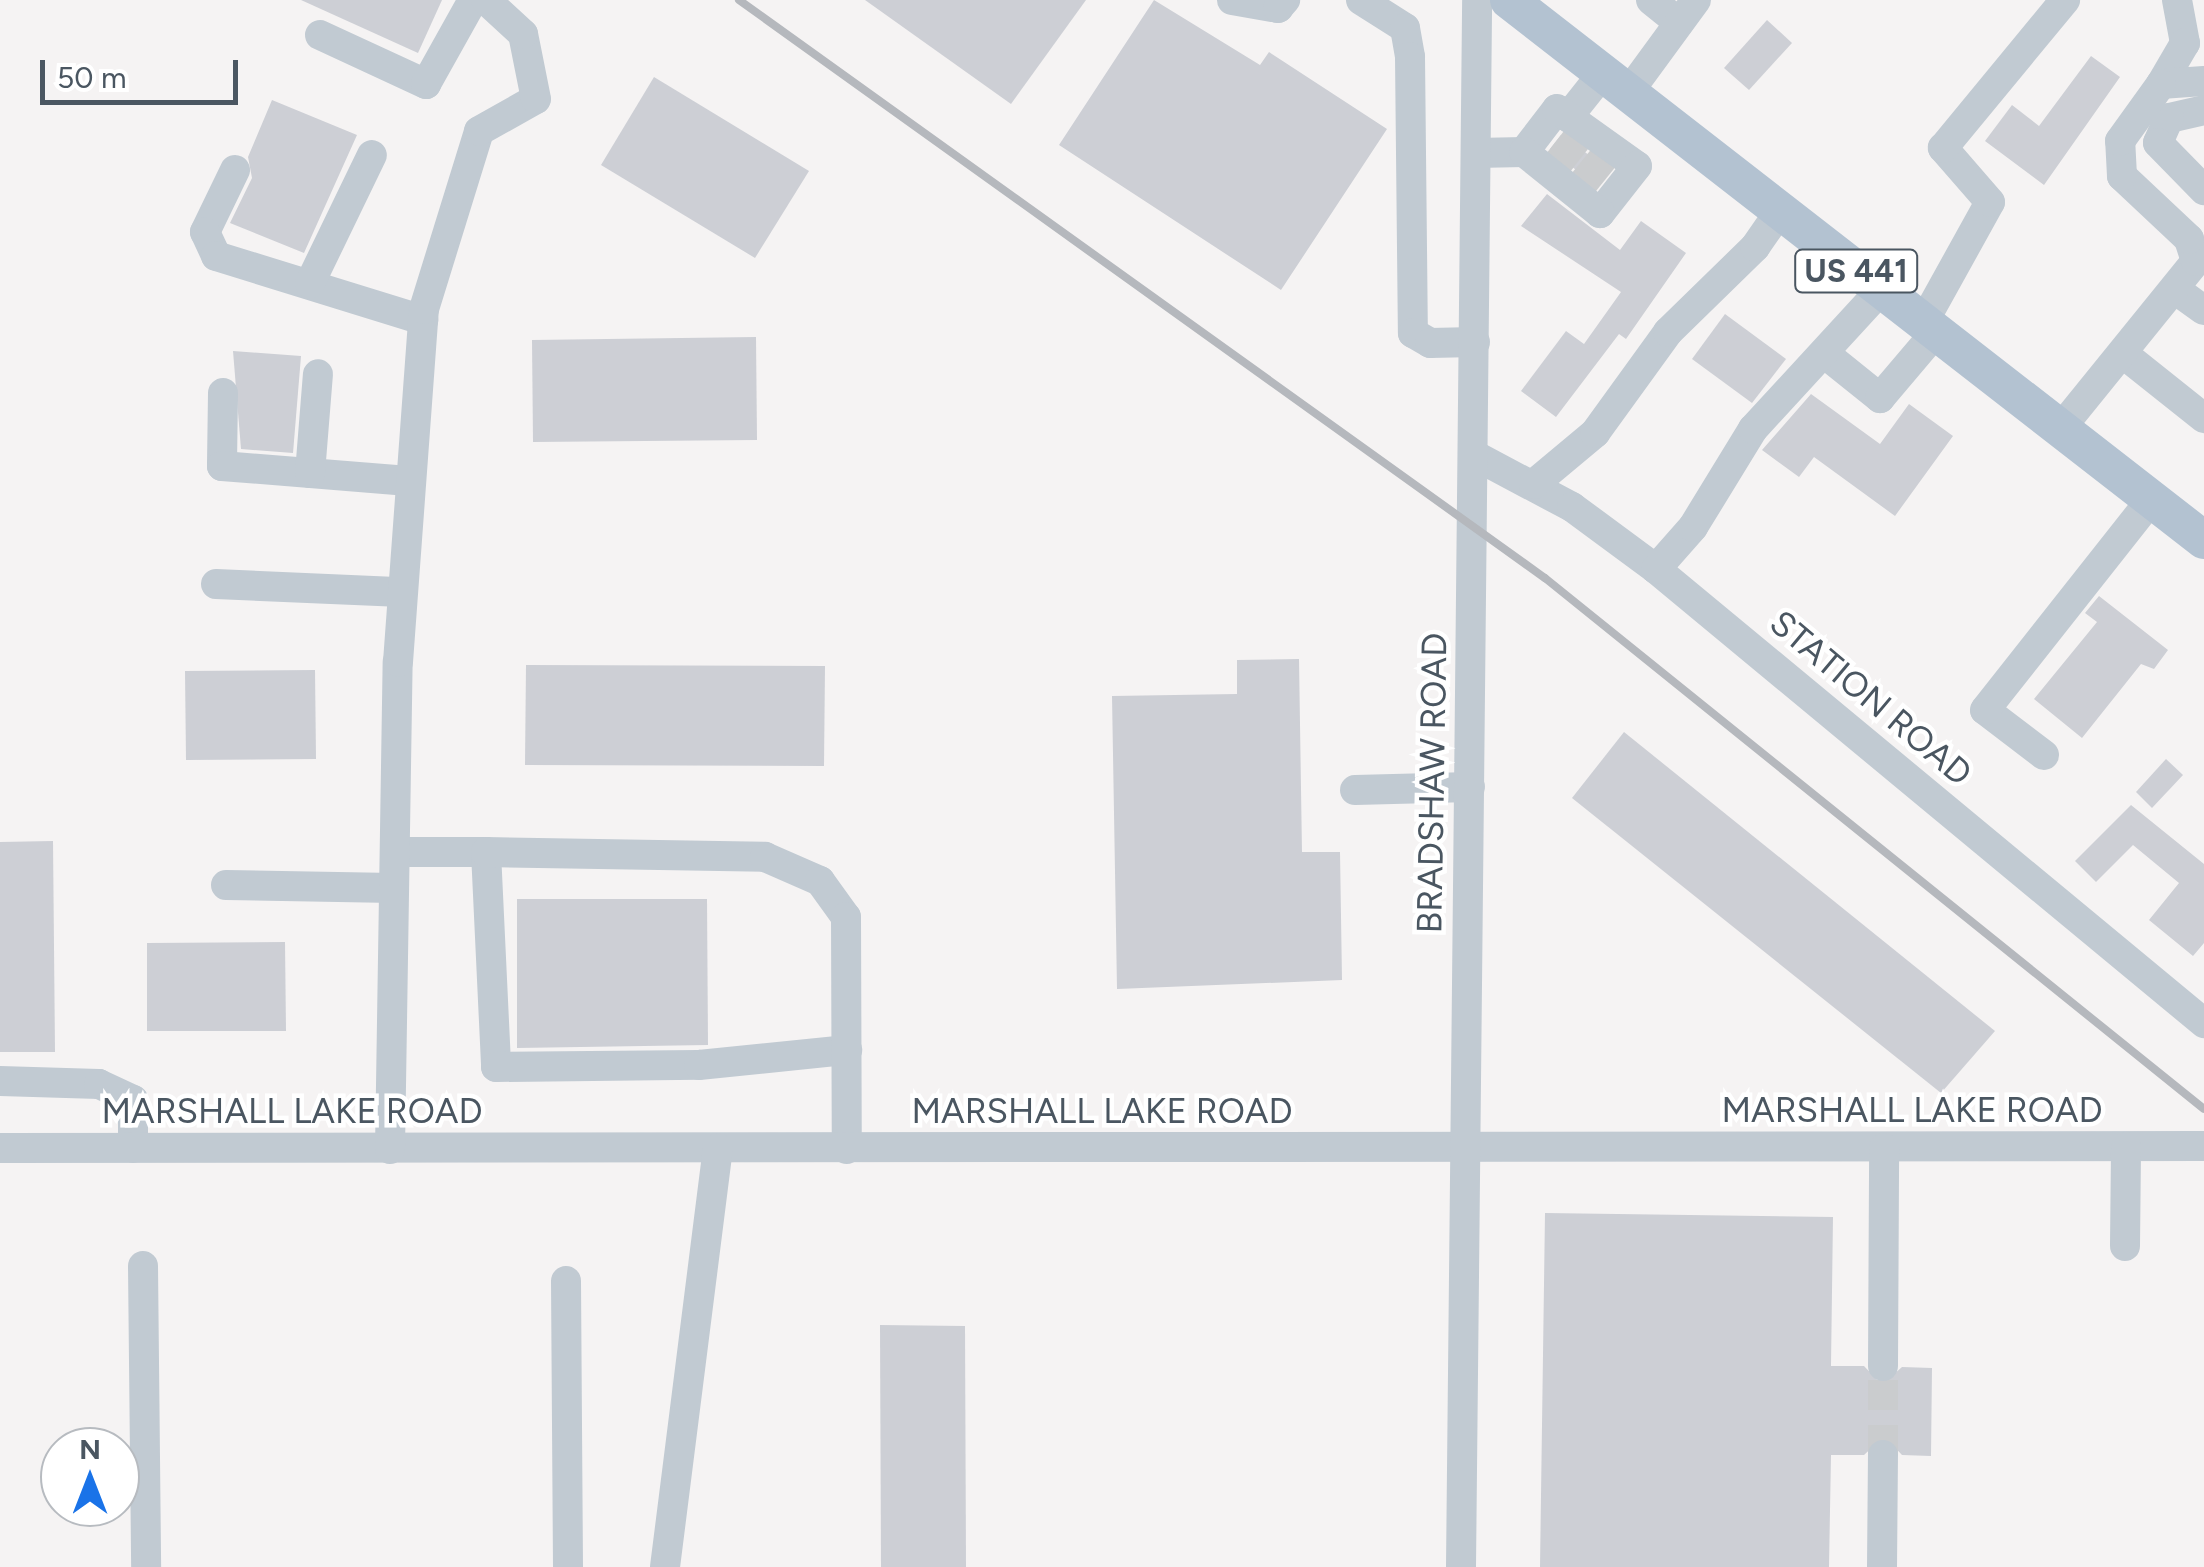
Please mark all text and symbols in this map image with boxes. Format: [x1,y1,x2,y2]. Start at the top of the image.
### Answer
scale bar [45,40,242,102]
text: 50 m [57,59,126,96]
road number: US 441 [1794,244,1918,298]
street label: STATION ROAD [1762,602,1980,794]
street label: BRADSHAW ROAD [1408,632,1456,934]
street label: MARSHALL LAKE ROAD [1721,1089,2103,1131]
street label: MARSHALL LAKE ROAD [101,1090,483,1132]
street label: MARSHALL LAKE ROAD [911,1090,1293,1132]
north arrow [40,1427,140,1527]
text: N [79,1432,101,1466]

